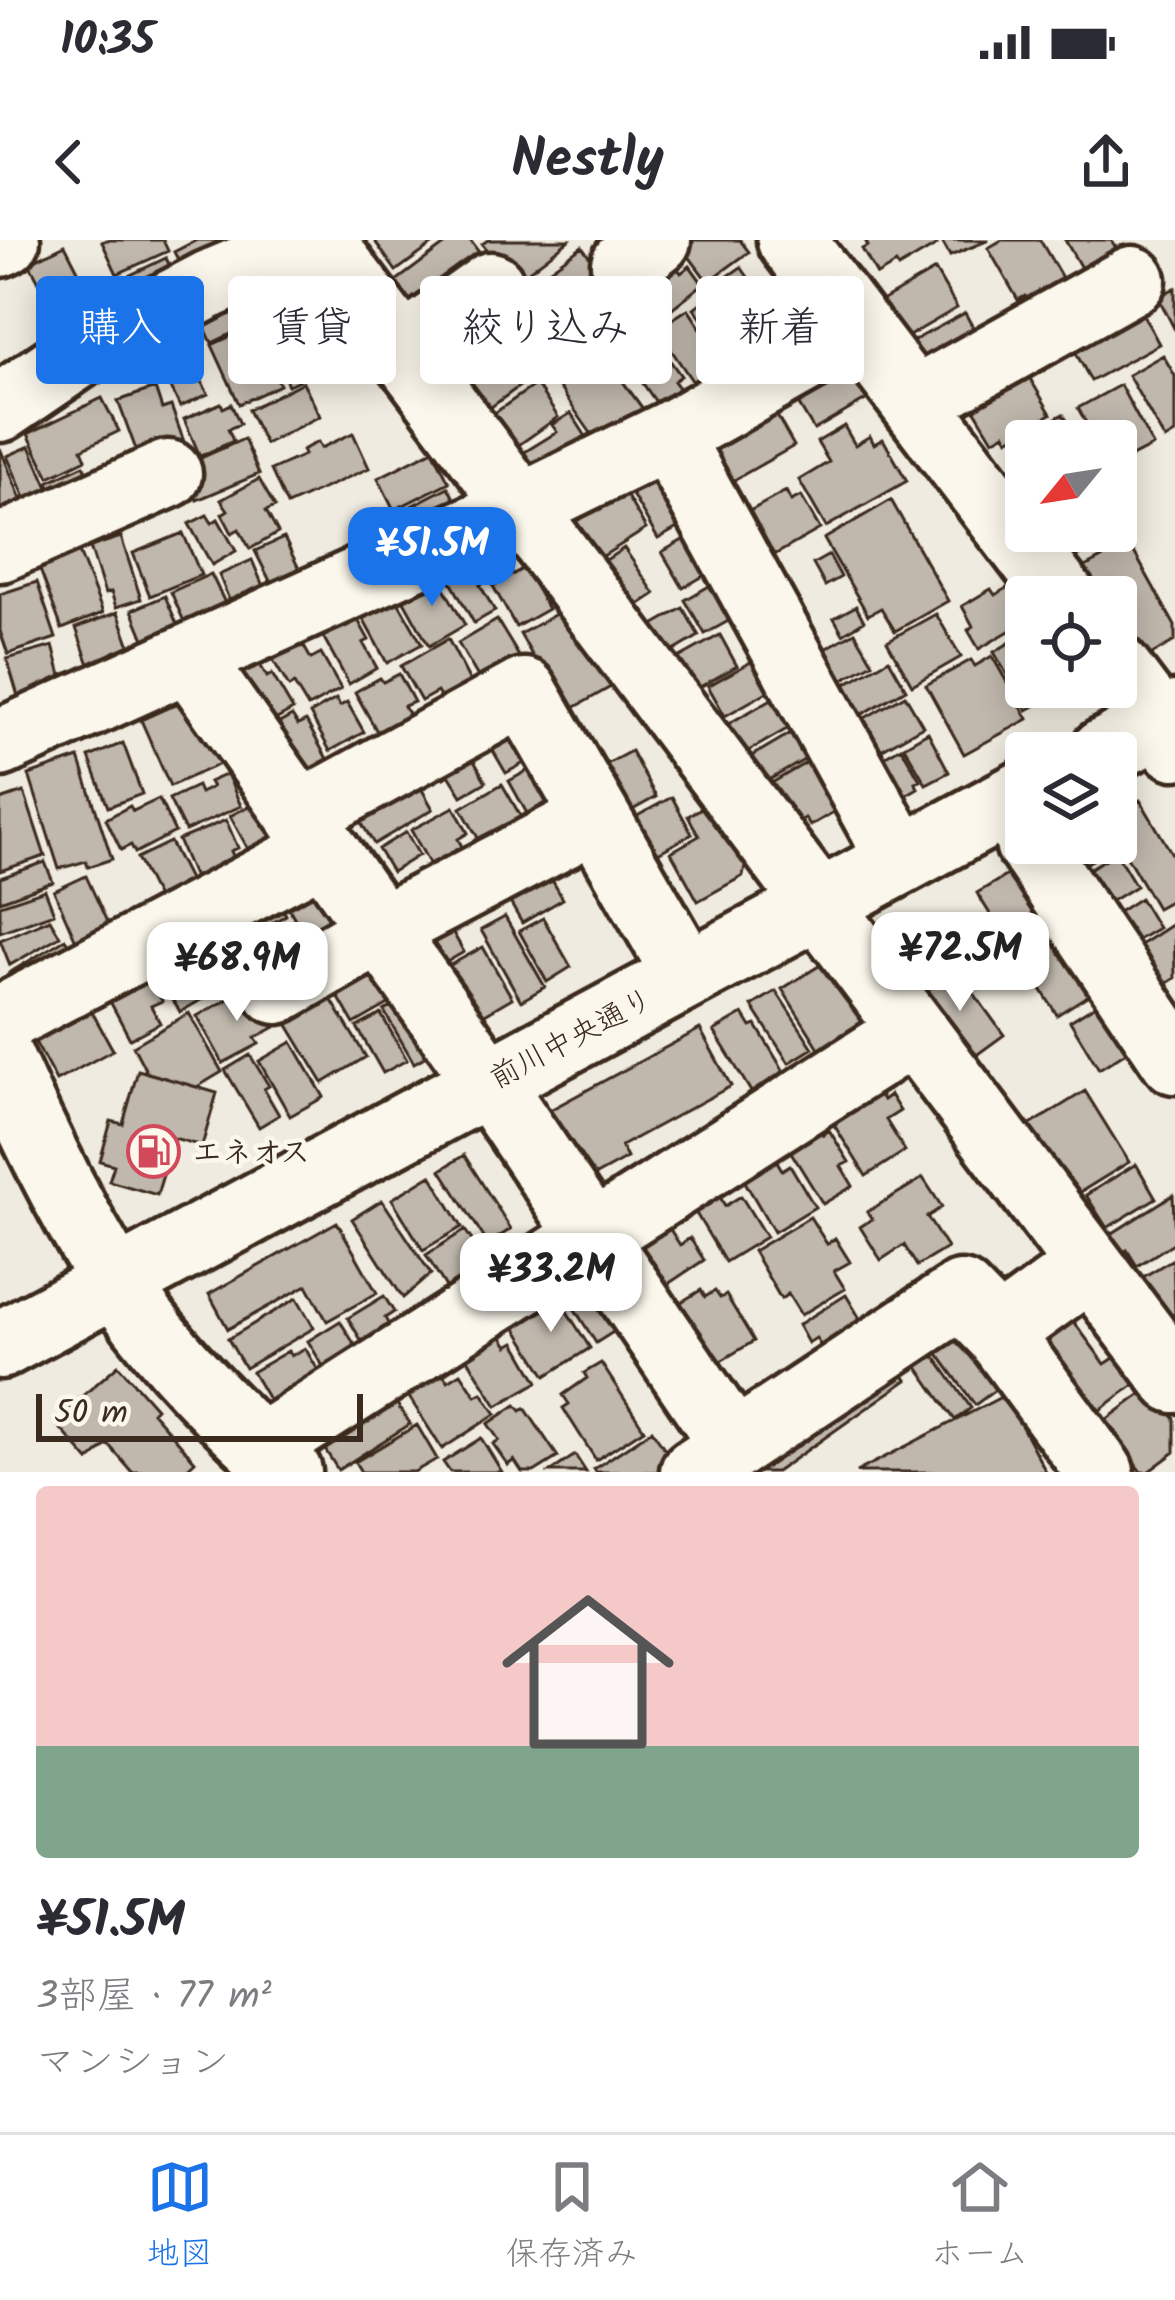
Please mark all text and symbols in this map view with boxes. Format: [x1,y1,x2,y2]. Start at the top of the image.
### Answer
text: 10:35 [60,6,155,78]
text: Nestly [511,119,664,205]
icon: back [36,129,102,195]
icon: share [1073,129,1139,195]
chip: 購入 [36,276,204,384]
chip: 賃貸 [228,276,396,384]
chip: 絞り込み [420,276,672,384]
chip: 新着 [696,276,864,384]
north arrow [1005,420,1137,552]
map controls [1005,420,1137,864]
pin: ¥51.5M [334,507,530,609]
text: ¥51.5M [375,515,489,577]
button: locate [1005,576,1137,708]
button: layers [1005,732,1137,864]
pin: ¥72.5M [862,912,1058,1014]
text: ¥72.5M [898,920,1022,982]
pin: ¥68.9M [139,922,335,1024]
text: ¥68.9M [174,930,300,992]
street label: 前川中央通り [481,976,663,1103]
fuel station icon: エネオス [125,1124,181,1180]
place label: エネオス [192,1130,310,1178]
pin: ¥33.2M [453,1233,649,1335]
text: ¥33.2M [487,1241,615,1303]
scale bar [36,1388,363,1441]
text: 50 m [54,1388,128,1441]
icon: home [480,1564,696,1780]
text: ¥51.5M [36,1882,185,1963]
text: 3部屋 · 77 m² [36,1967,271,2029]
text: マンション [36,2033,229,2095]
tab: 地図 [147,2154,213,2282]
tab: 保存済み [506,2154,638,2282]
tab: ホーム [931,2154,1028,2282]

